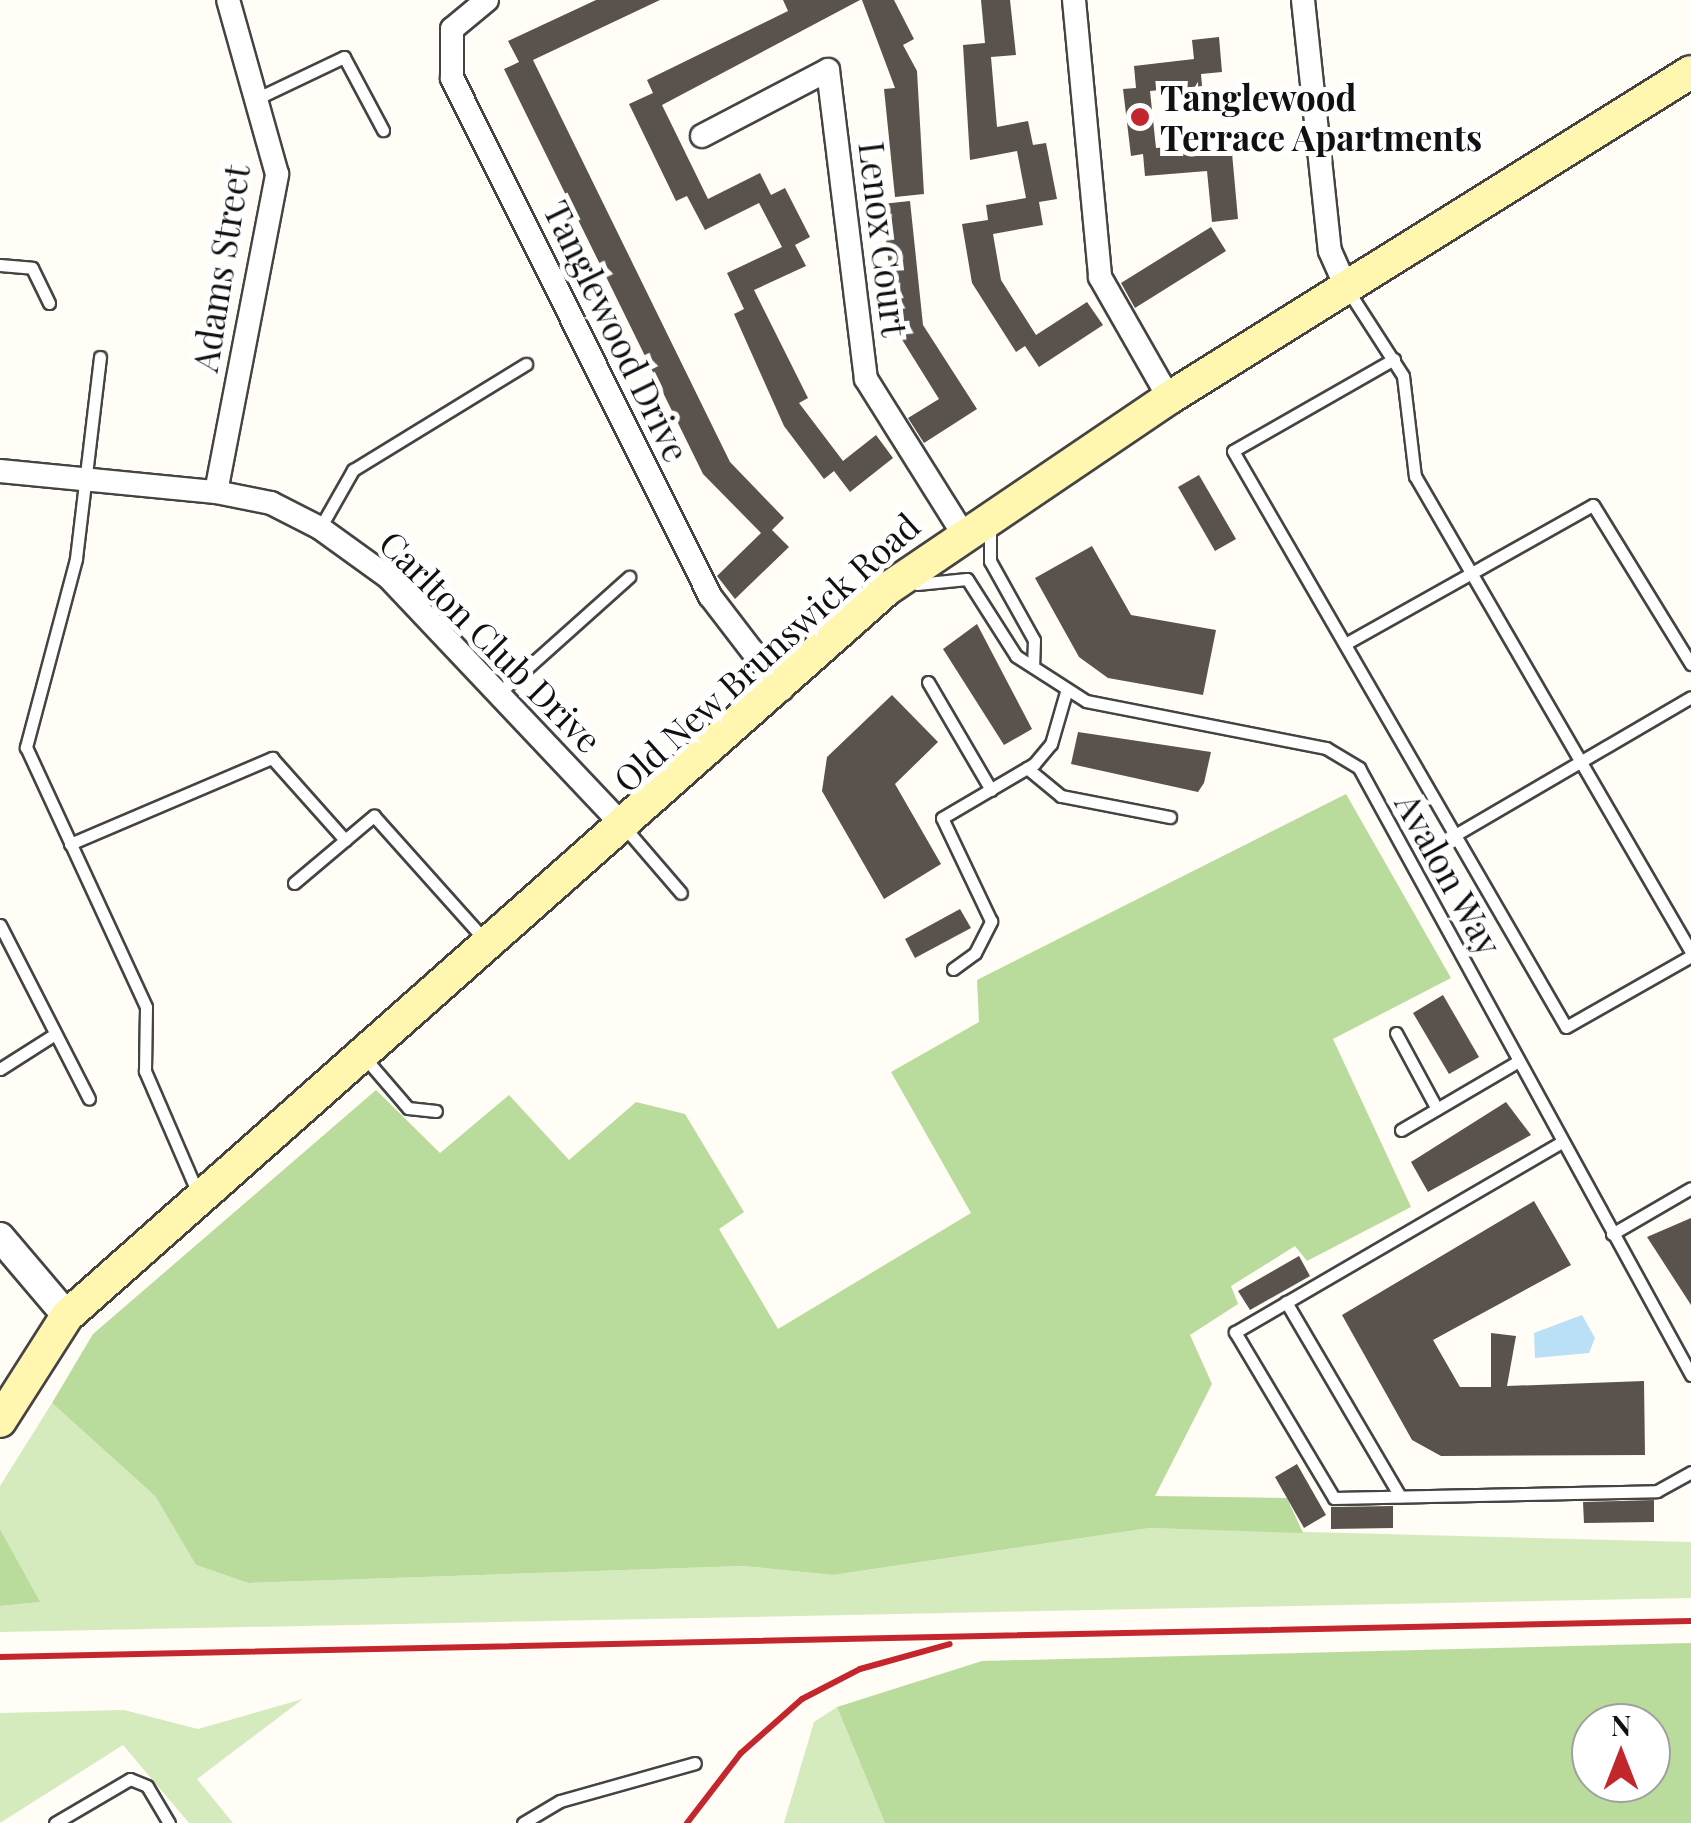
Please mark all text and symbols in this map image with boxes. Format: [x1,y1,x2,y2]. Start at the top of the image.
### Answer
place label: Tanglewood Terrace Apartments [1160,76,1484,158]
marker: Tanglewood Terrace Apartments [1129,106,1151,128]
street label: Lenox Court [851,139,917,339]
street label: Adams Street [183,161,257,375]
street label: Tanglewood Drive [536,194,698,468]
street label: Old New Brunswick Road [604,503,928,801]
street label: Carlton Club Drive [371,521,611,761]
street label: Avalon Way [1387,785,1511,963]
north arrow [1571,1703,1671,1803]
text: N [1611,1706,1631,1743]

